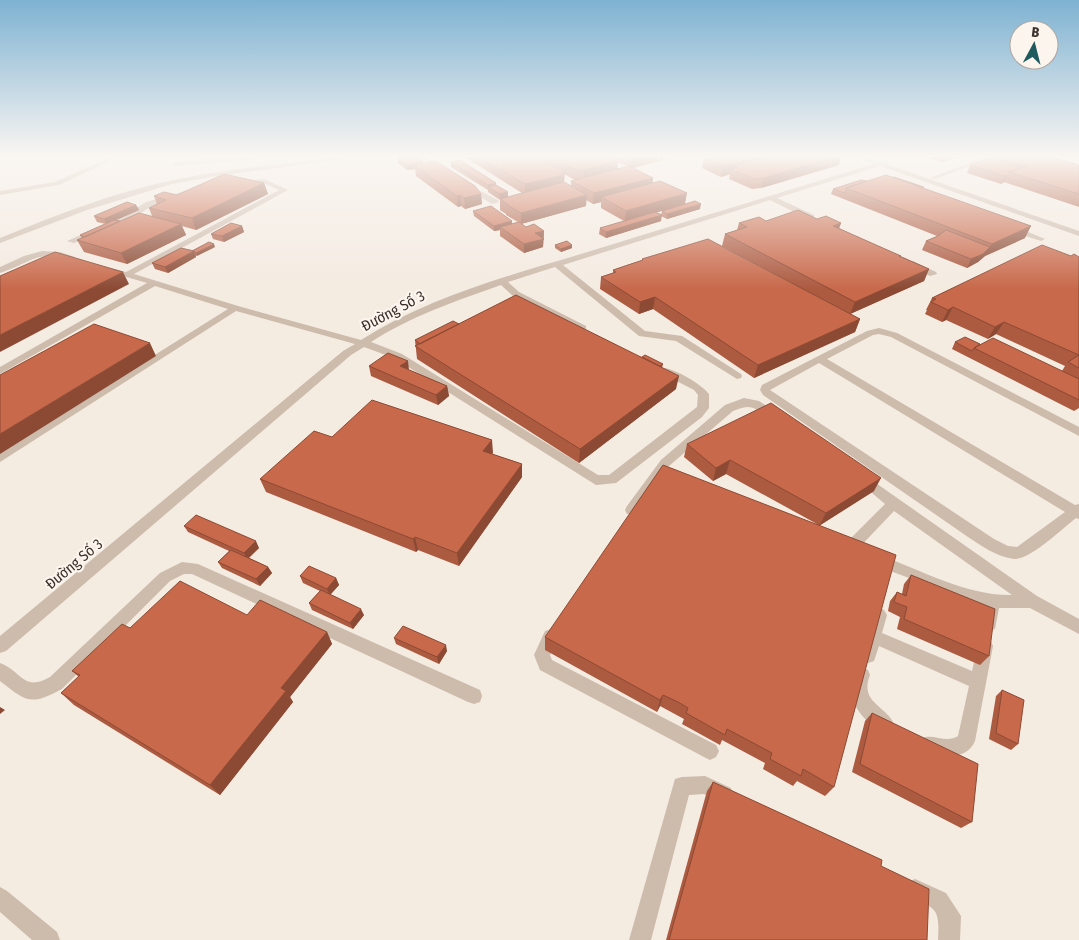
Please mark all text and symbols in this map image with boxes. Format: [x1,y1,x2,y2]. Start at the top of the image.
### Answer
north arrow [1009,20,1059,70]
text: B [1031,24,1041,42]
street label: Đường Số 3 [358,287,428,335]
street label: Đường Số 3 [42,535,106,593]

